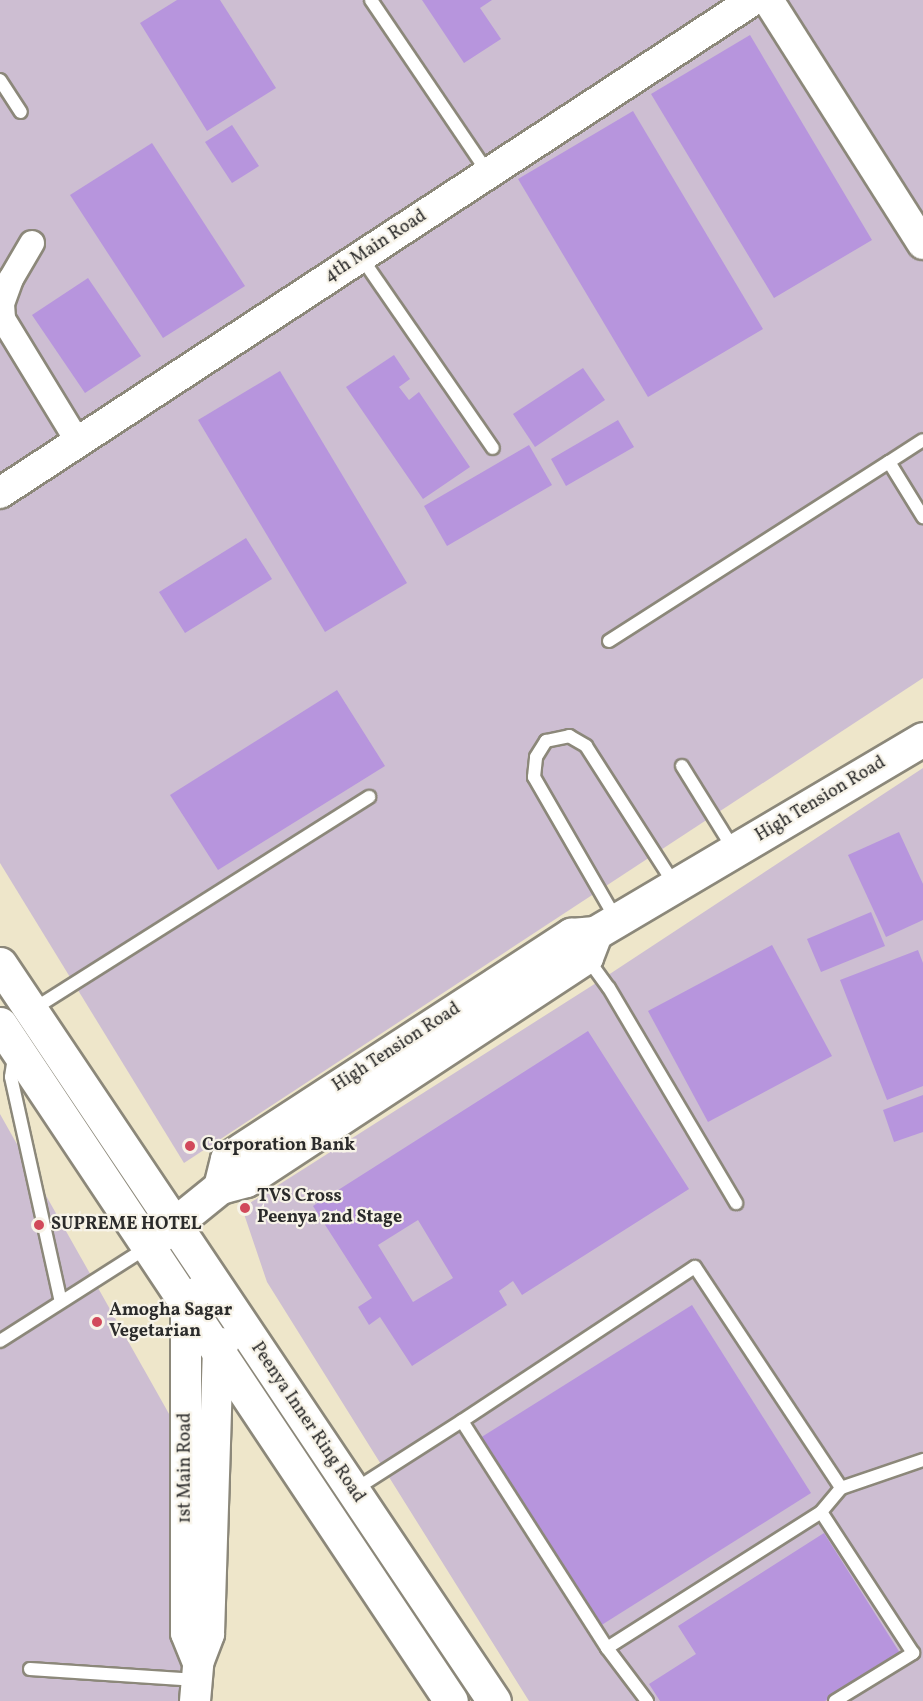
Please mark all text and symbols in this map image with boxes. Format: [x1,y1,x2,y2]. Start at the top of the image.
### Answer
street label: 4th Main Road [321,206,431,288]
street label: High Tension Road [752,752,890,848]
street label: High Tension Road [329,998,465,1098]
place label: Corporation Bank [202,1135,355,1157]
marker: Corporation Bank [183,1139,197,1153]
place label: TVS Cross Peenya 2nd Stage [257,1187,402,1230]
marker: TVS Cross Peenya 2nd Stage [238,1201,252,1215]
place label: SUPREME HOTEL [51,1214,202,1236]
marker: SUPREME HOTEL [32,1218,46,1232]
place label: Amogha Sagar Vegetarian [109,1301,232,1344]
marker: Amogha Sagar Vegetarian [90,1315,104,1329]
street label: Peenya Inner Ring Road [245,1339,369,1507]
street label: 1st Main Road [175,1413,197,1523]

